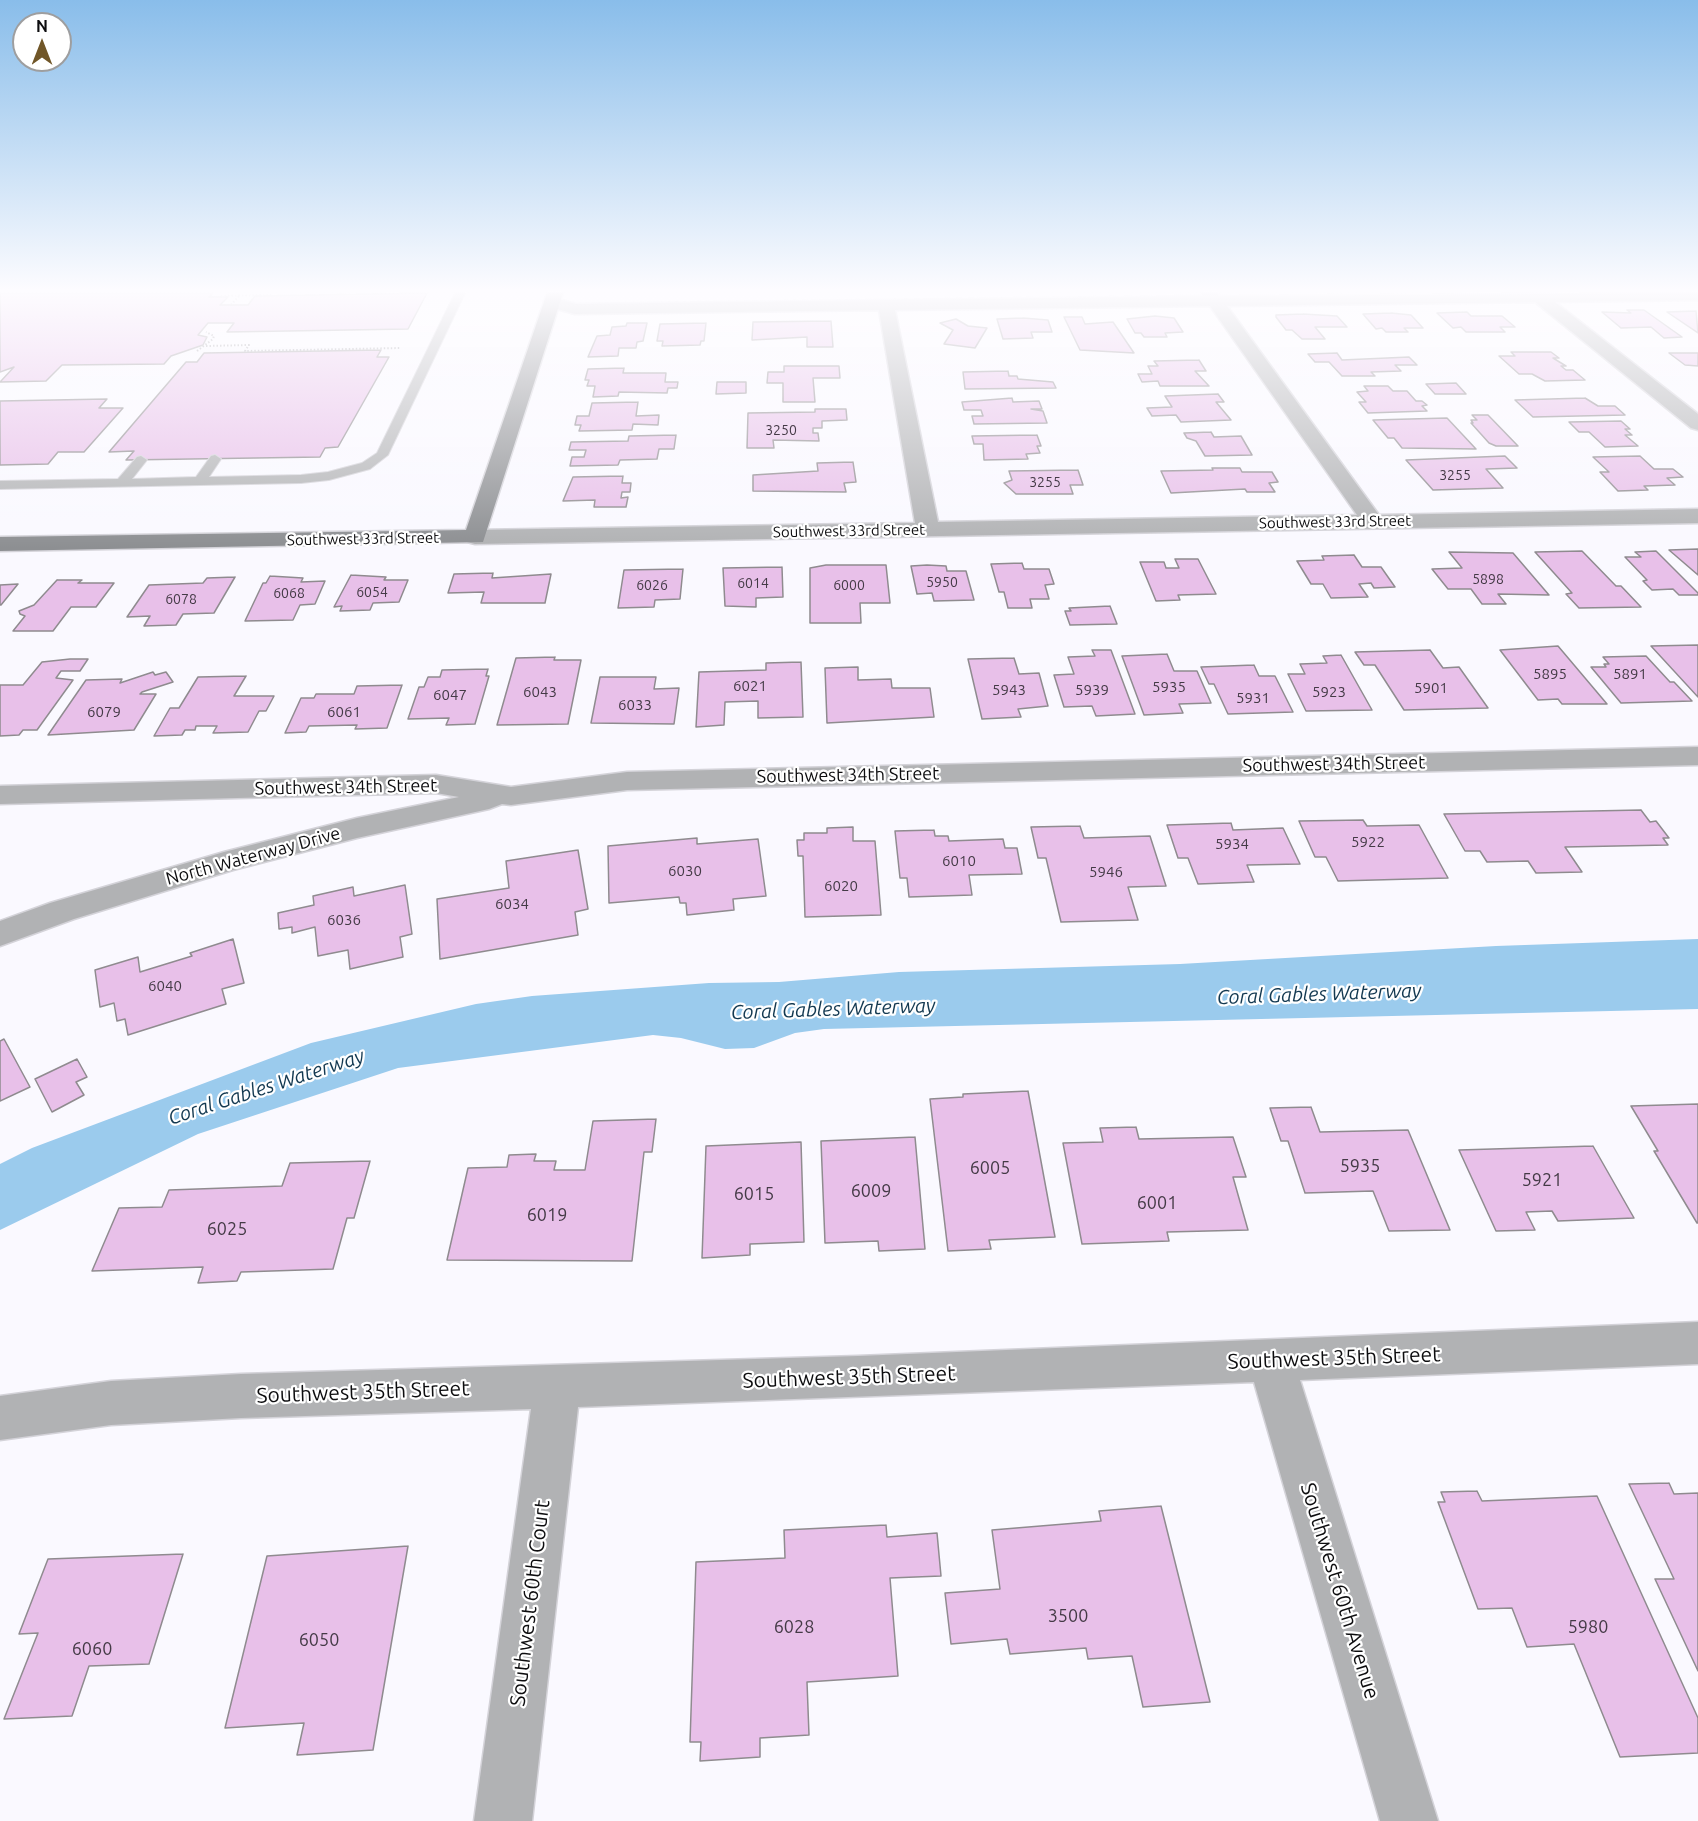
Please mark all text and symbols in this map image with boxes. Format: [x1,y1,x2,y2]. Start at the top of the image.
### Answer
north arrow [12,12,72,72]
text: N [36,17,48,35]
house number: 3250 [765,422,797,438]
house number: 3255 [1439,467,1471,483]
house number: 3255 [1029,474,1061,490]
street label: Southwest 33rd Street [1259,512,1411,532]
street label: Southwest 33rd Street [773,521,925,541]
street label: Southwest 33rd Street [287,529,439,549]
house number: 5898 [1472,571,1504,587]
house number: 5950 [926,574,958,590]
house number: 6014 [737,575,769,591]
house number: 6026 [636,577,668,593]
house number: 6000 [833,577,865,593]
house number: 6054 [356,584,388,600]
house number: 6068 [273,585,305,601]
house number: 6078 [165,591,197,607]
house number: 5895 [1533,665,1567,683]
house number: 5891 [1613,665,1647,683]
house number: 6021 [733,677,767,695]
house number: 5935 [1152,678,1186,696]
house number: 5901 [1414,679,1448,697]
house number: 5943 [992,681,1026,699]
house number: 5939 [1075,681,1109,699]
house number: 6043 [523,683,557,701]
house number: 5923 [1312,683,1346,701]
house number: 6047 [433,686,467,704]
house number: 5931 [1236,689,1270,707]
house number: 6033 [618,696,652,714]
house number: 6079 [87,703,121,721]
house number: 6061 [327,703,361,721]
street label: Southwest 34th Street [1243,752,1425,776]
street label: Southwest 34th Street [757,763,939,787]
street label: Southwest 34th Street [255,775,437,799]
street label: North Waterway Drive [163,822,343,890]
house number: 5922 [1351,833,1385,851]
house number: 5934 [1215,835,1249,853]
house number: 6010 [942,852,976,870]
house number: 6030 [668,862,702,880]
house number: 5946 [1089,863,1123,881]
house number: 6020 [824,877,858,895]
house number: 6034 [495,895,529,913]
house number: 6036 [327,911,361,929]
house number: 6040 [148,977,182,995]
water label: Coral Gables Waterway [1216,978,1422,1010]
water label: Coral Gables Waterway [730,993,936,1025]
water label: Coral Gables Waterway [165,1044,367,1130]
house number: 5935 [1340,1155,1380,1177]
house number: 6005 [970,1157,1010,1179]
house number: 5921 [1522,1169,1562,1191]
house number: 6009 [851,1180,891,1202]
house number: 6015 [734,1183,774,1205]
house number: 6001 [1137,1192,1177,1214]
house number: 6019 [527,1204,567,1226]
house number: 6025 [207,1218,247,1240]
street label: Southwest 35th Street [1227,1342,1441,1374]
street label: Southwest 35th Street [742,1361,956,1393]
street label: Southwest 35th Street [256,1376,470,1408]
street label: Southwest 60th Avenue [1295,1480,1385,1702]
street label: Southwest 60th Court [505,1498,555,1708]
house number: 3500 [1048,1605,1088,1627]
house number: 6028 [774,1616,814,1638]
house number: 5980 [1568,1616,1608,1638]
house number: 6050 [299,1629,339,1651]
house number: 6060 [72,1638,112,1660]

